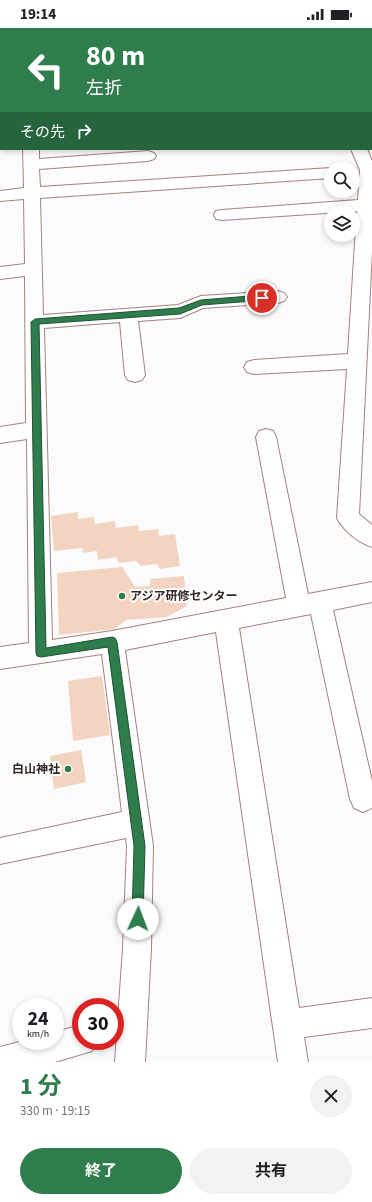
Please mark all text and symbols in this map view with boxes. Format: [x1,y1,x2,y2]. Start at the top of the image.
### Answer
text: 19:14 [20,4,56,25]
text: 80 m [86,36,145,76]
icon: left [20,44,72,96]
text: 左折 [86,76,122,101]
icon: right [73,120,95,142]
text: その先 [20,122,65,143]
map controls [324,162,360,242]
button: search [324,162,360,198]
button: layers [324,206,360,242]
pin [245,281,279,315]
icon: arrive [251,287,273,309]
place label: アジア研修センター [130,588,238,605]
marker: アジア研修センター [117,591,127,601]
place label: 白山神社 [12,761,60,778]
marker: 白山神社 [63,764,73,774]
position arrow [117,898,159,940]
speed limit sign: 30 [72,998,124,1050]
text: 24 [27,1005,49,1033]
text: km/h [27,1027,49,1041]
text: 1 分 [20,1069,61,1104]
button: close [310,1075,352,1117]
text: 330 m · 19:15 [20,1102,90,1120]
button: 終了 [20,1148,182,1194]
button: 共有 [190,1148,352,1194]

